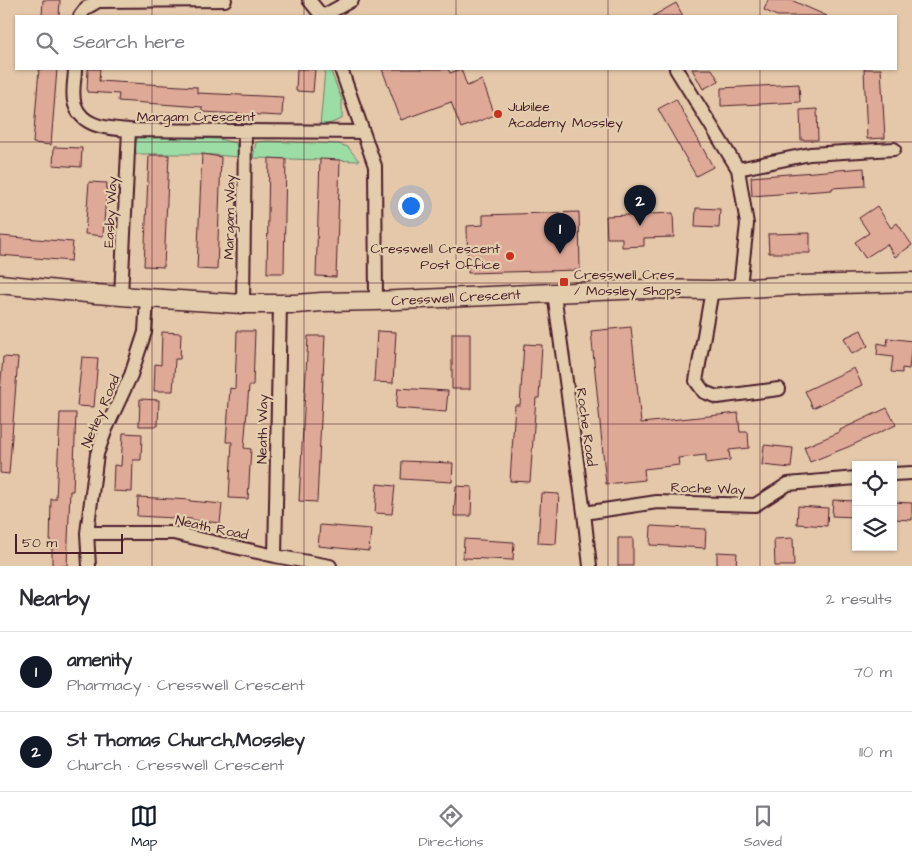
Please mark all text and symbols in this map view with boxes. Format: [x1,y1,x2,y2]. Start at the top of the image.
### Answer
search box [15,15,897,70]
icon: search [33,29,61,57]
text: Search here [73,29,185,56]
place label: Jubilee Academy Mossley [508,97,623,133]
street label: Margam Crescent [137,107,256,127]
marker: Jubilee Academy Mossley [492,108,504,120]
street label: Margam Way [219,174,241,260]
street label: Easby Way [99,175,123,248]
pin: 2 [624,185,656,226]
your location [398,193,424,219]
pin: 1 [544,213,576,254]
place label: Cresswell Crescent Post Office [371,239,500,275]
marker: Cresswell Crescent Post Office [504,250,516,262]
place label: Cresswell Cres / Mossley Shops [574,265,681,301]
marker: Cresswell Cres / Mossley Shops [558,276,570,288]
street label: Cresswell Crescent [391,285,522,311]
street label: Netley Road [77,372,125,451]
street label: Roche Road [571,387,601,468]
street label: Neath Way [252,394,274,464]
map controls [852,461,897,551]
button: locate [852,461,897,506]
street label: Roche Way [670,478,746,500]
button: layers [852,506,897,551]
street label: Neath Road [174,511,250,545]
scale bar [15,531,122,554]
text: 50 m [22,533,57,553]
text: Nearby [20,584,90,613]
text: 2 results [826,588,892,610]
text: amenity [67,647,132,674]
text: 1 [35,661,37,683]
text: 70 m [853,661,892,683]
text: Pharmacy · Cresswell Crescent [67,674,305,696]
text: St Thomas Church,Mossley [67,727,305,754]
text: 2 [31,741,41,763]
text: 110 m [859,741,892,763]
text: Church · Cresswell Crescent [67,754,284,776]
tab: Map [130,802,158,852]
tab: Directions [418,802,483,852]
tab: Saved [744,802,782,852]

